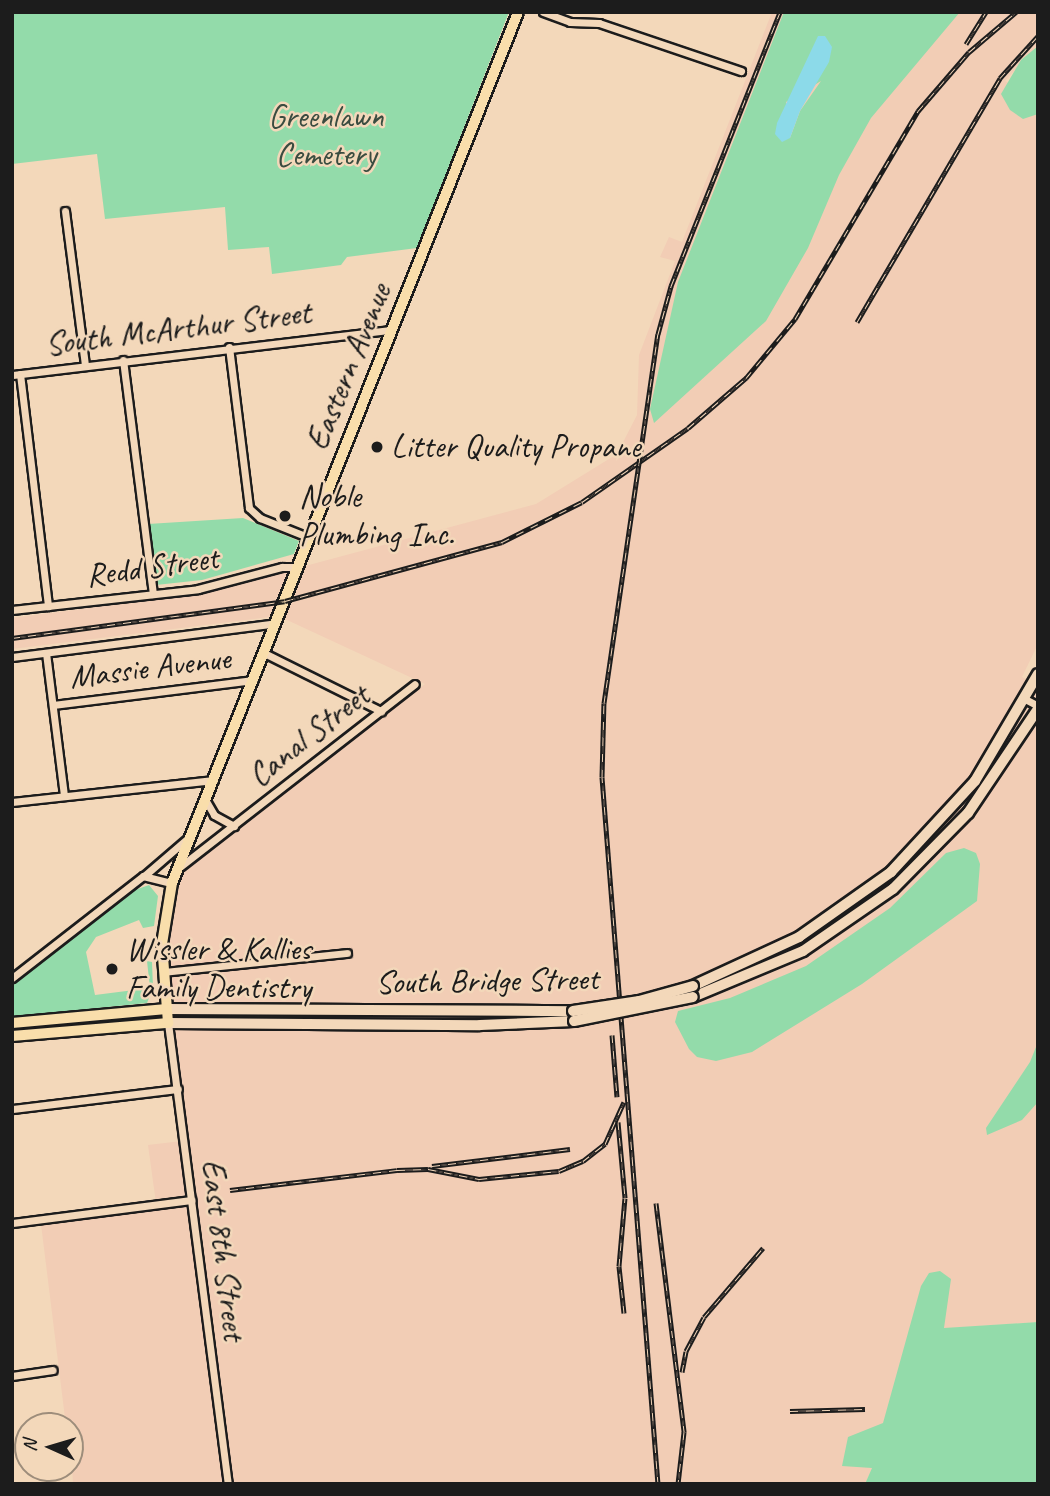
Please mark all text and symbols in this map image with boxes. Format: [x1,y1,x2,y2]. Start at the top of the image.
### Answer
park label: Greenlawn Cemetery [268,97,384,175]
street label: Eastern Avenue [298,278,400,456]
street label: South McArthur Street [43,293,313,365]
place label: Litter Quality Propane [391,427,638,467]
marker: Litter Quality Propane [369,439,385,455]
place label: Noble Plumbing Inc. [299,477,454,555]
marker: Noble Plumbing Inc. [277,508,293,524]
street label: Redd Street [83,538,221,596]
street label: Massie Avenue [67,639,233,697]
street label: Canal Street [240,676,378,796]
place label: Wissler & Kallies Family Dentistry [126,930,311,1008]
street label: South Bridge Street [375,959,599,1003]
marker: Wissler & Kallies Family Dentistry [104,961,120,977]
street label: East 8th Street [192,1157,254,1343]
north arrow [14,1412,84,1482]
text: N [18,1439,42,1452]

